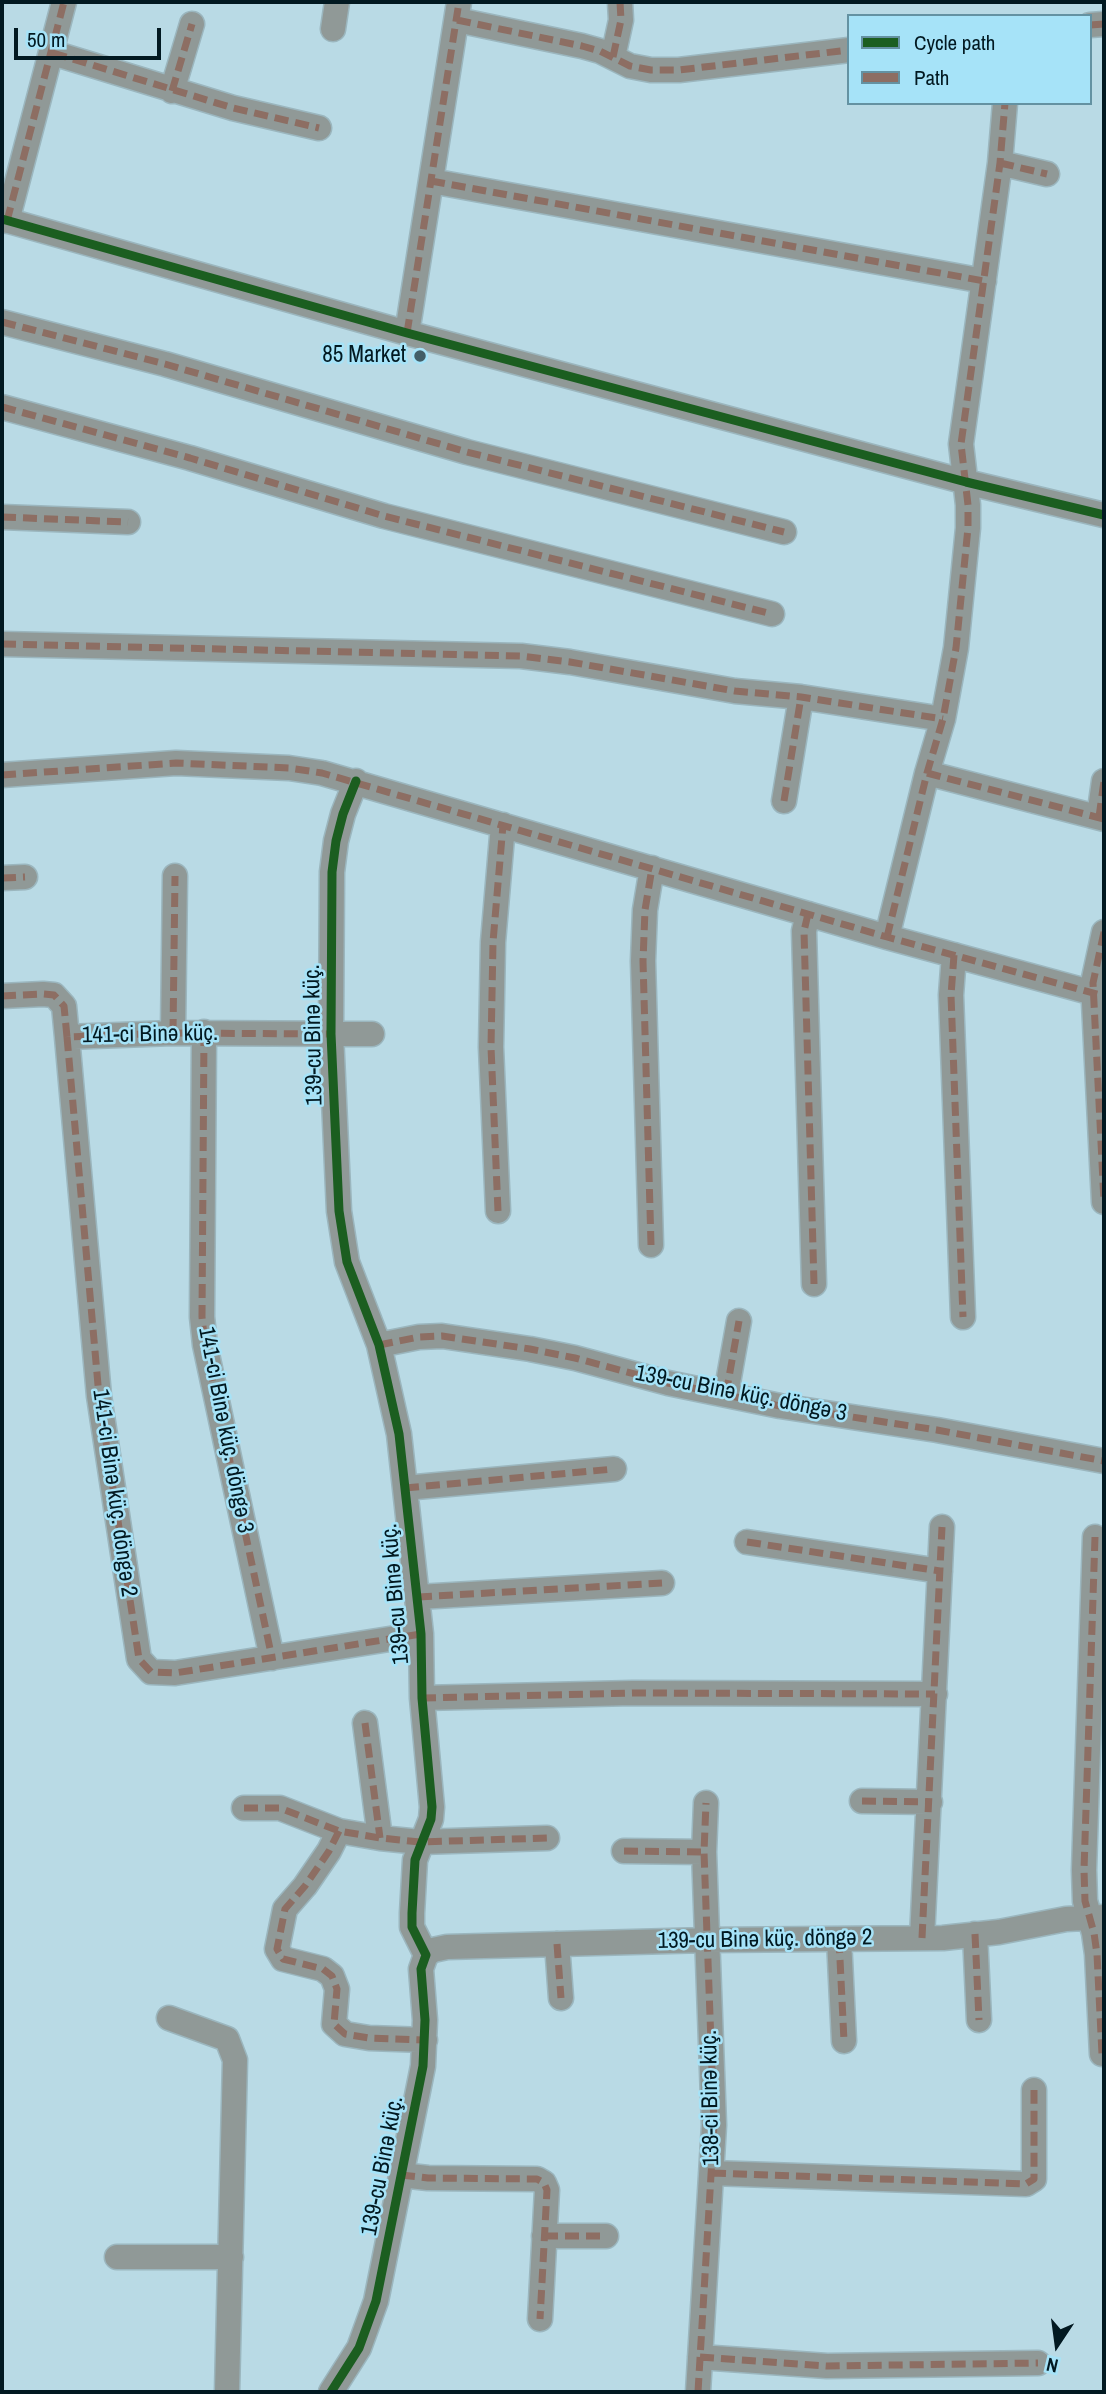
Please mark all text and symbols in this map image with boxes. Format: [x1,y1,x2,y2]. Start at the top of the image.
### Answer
scale bar [18,14,164,58]
legend [847,14,1092,105]
text: 50 m [27,25,65,54]
text: Cycle path [914,28,995,57]
text: Path [914,63,949,92]
place label: 85 Market [322,342,406,370]
marker: 85 Market [412,348,428,364]
street label: 139-cu Binə küç. [299,964,329,1106]
street label: 141-ci Binə küç. [82,1020,218,1050]
street label: 141-ci Binə küç. döngə 3 [191,1324,259,1536]
street label: 139-cu Binə küç. döngə 3 [633,1360,849,1428]
street label: 141-ci Binə küç. döngə 2 [86,1387,142,1599]
street label: 139-cu Binə küç. [376,1522,416,1666]
street label: 139-cu Binə küç. döngə 2 [657,1924,873,1956]
street label: 138-ci Binə küç. [696,2030,726,2166]
street label: 139-cu Binə küç. [356,2094,410,2238]
north arrow [1022,2310,1092,2380]
text: N [1044,2352,1061,2379]

